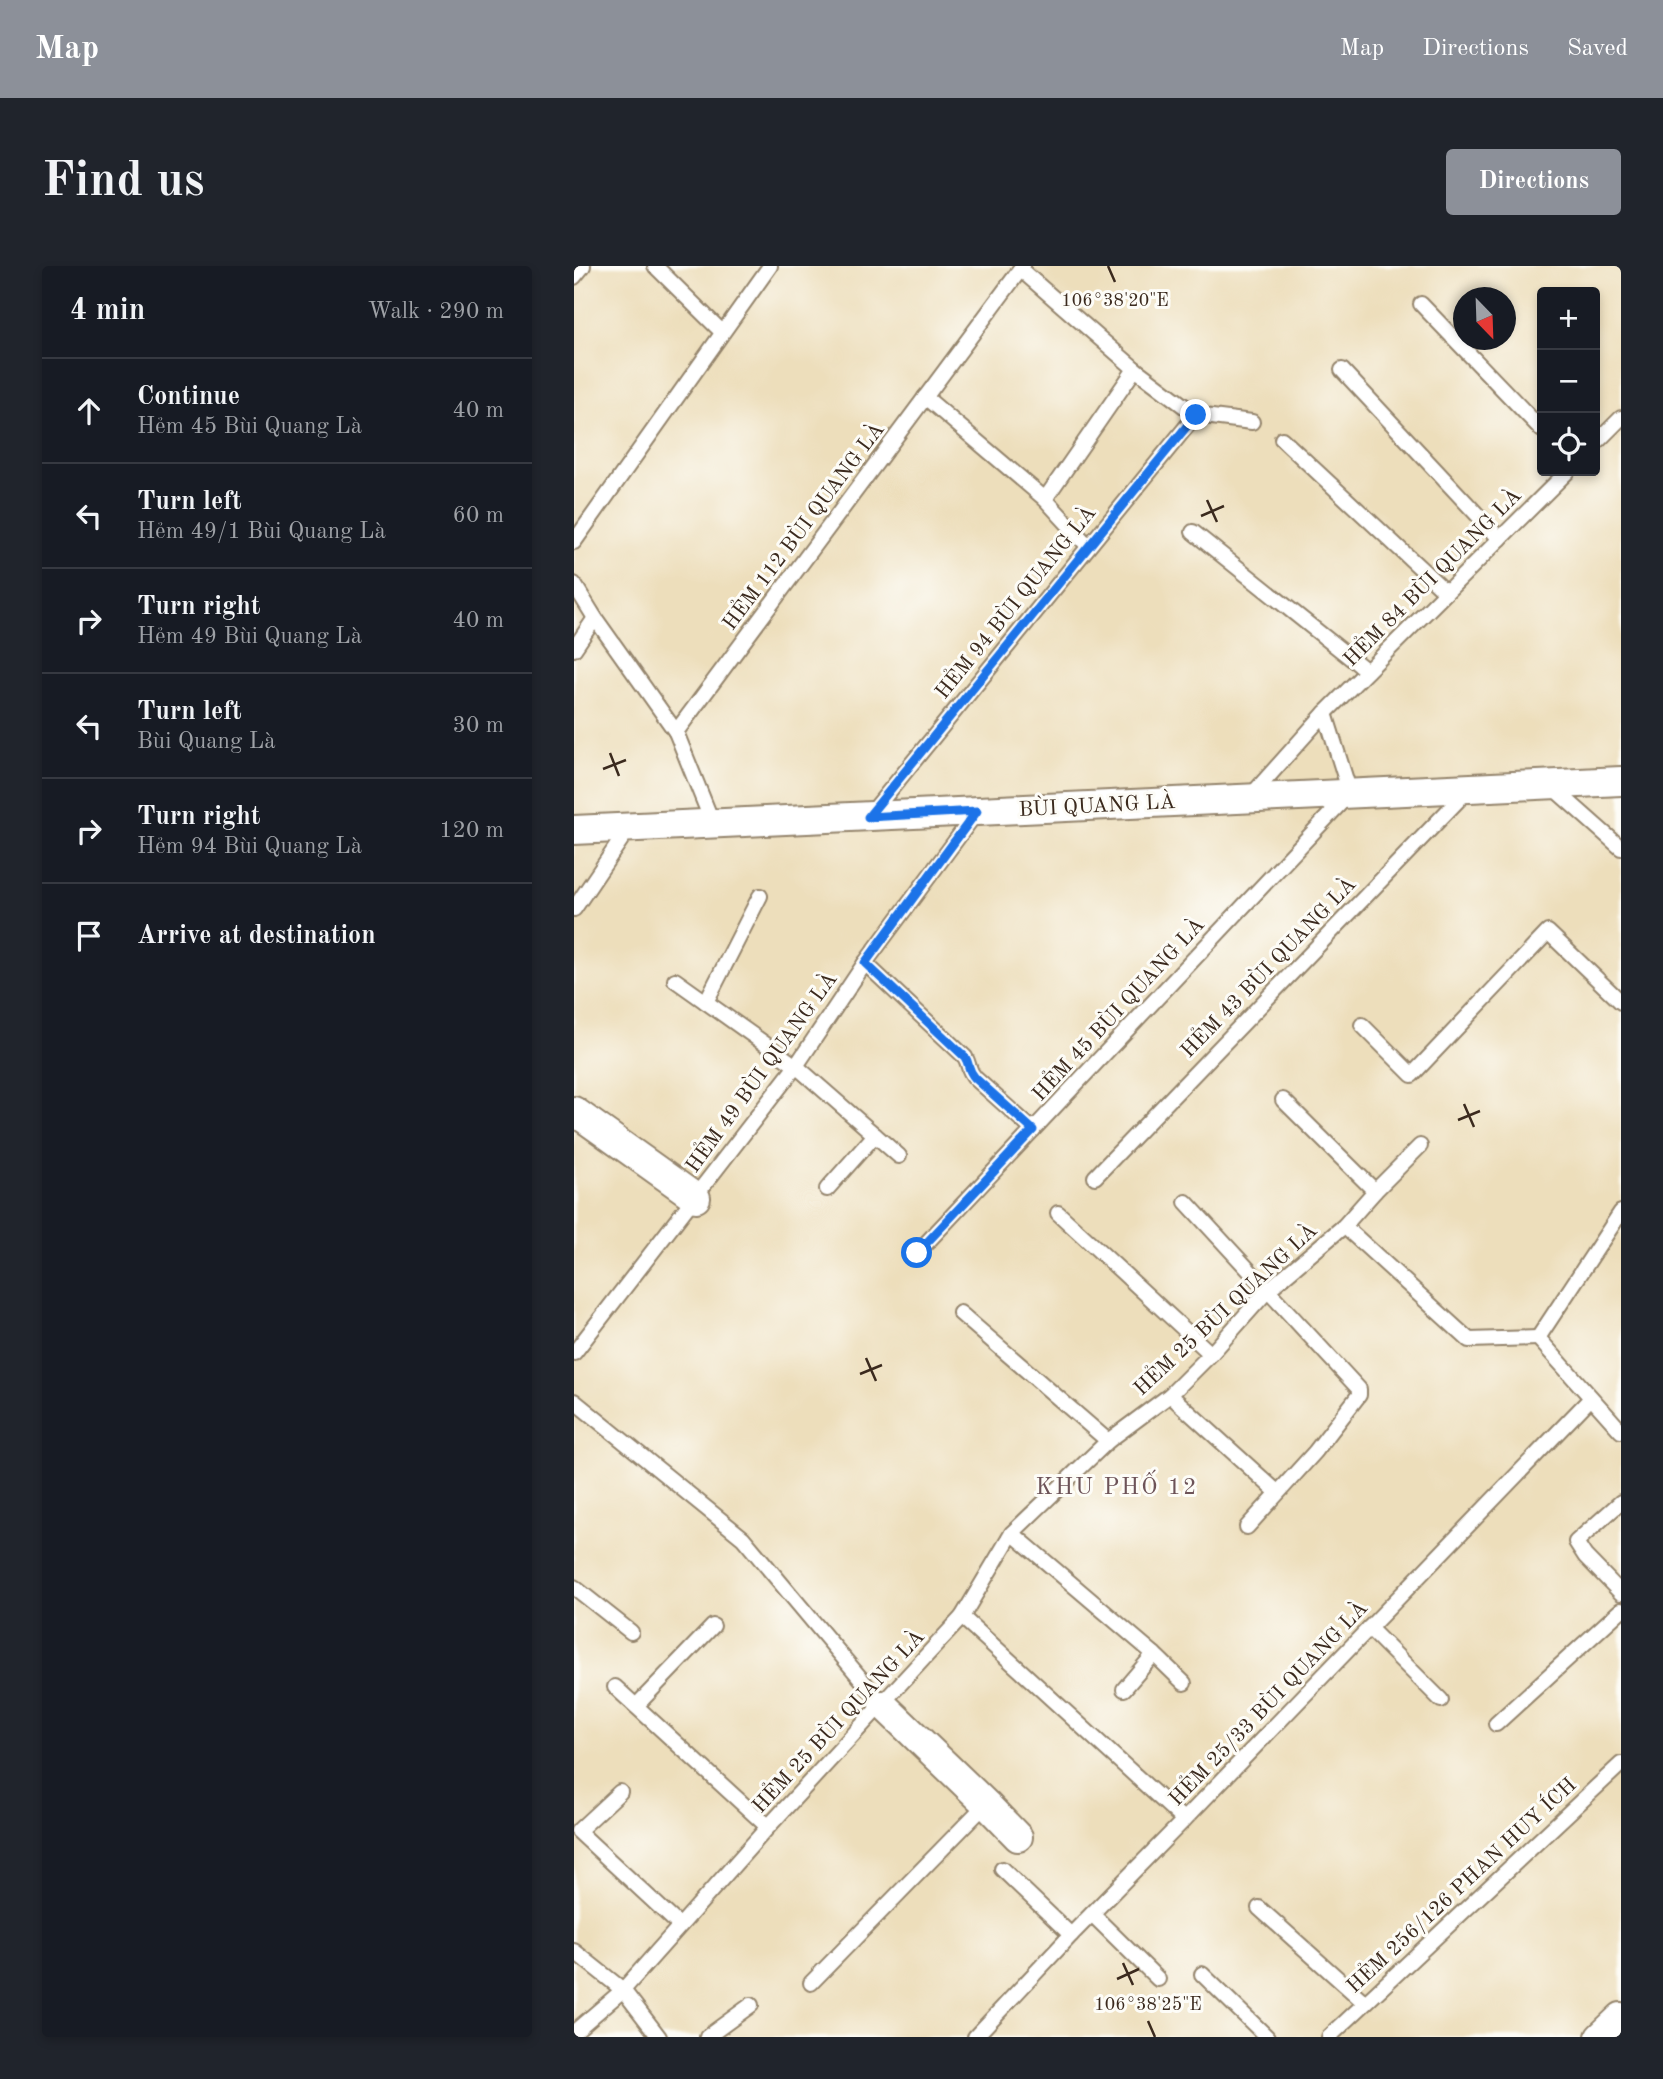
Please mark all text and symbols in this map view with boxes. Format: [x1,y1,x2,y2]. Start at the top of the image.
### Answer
text: Map [35,33,99,66]
text: Map [1340,37,1384,61]
text: Directions [1422,37,1529,61]
text: Saved [1567,37,1628,61]
button: Directions [1446,149,1621,215]
text: Find us [42,158,205,207]
north arrow [1453,287,1516,350]
map controls [1537,287,1600,476]
button: + [1537,287,1600,350]
text: 106°38'20"E [1061,292,1169,310]
text: 4 min [70,296,145,326]
text: Walk · 290 m [368,300,504,323]
button: − [1537,350,1600,413]
text: Continue [137,384,240,410]
icon: ahead [70,392,108,430]
text: 40 m [453,399,504,422]
route end [1180,399,1211,430]
button: locate [1537,413,1600,476]
text: Hẻm 45 Bùi Quang Là [137,415,362,438]
street label: HẺM 112 BÙI QUANG LÀ [715,416,889,635]
street label: HẺM 84 BÙI QUANG LÀ [1337,482,1526,671]
text: Turn left [137,489,242,515]
icon: left [70,497,108,535]
street label: HẺM 94 BÙI QUANG LÀ [928,499,1100,703]
text: 60 m [453,504,504,527]
text: Hẻm 49/1 Bùi Quang Là [137,520,386,543]
text: Turn right [137,594,260,620]
icon: right [70,602,108,640]
text: 40 m [453,609,504,632]
text: Hẻm 49 Bùi Quang Là [137,625,362,648]
text: Turn left [137,699,242,725]
icon: left [70,707,108,745]
text: 30 m [453,714,504,737]
text: Bùi Quang Là [137,730,276,753]
street label: BÙI QUANG LÀ [1018,787,1176,821]
text: Turn right [137,804,260,830]
icon: right [70,812,108,850]
text: 120 m [439,819,504,842]
text: Hẻm 94 Bùi Quang Là [137,835,362,858]
street label: HẺM 43 BÙI QUANG LÀ [1174,870,1361,1062]
street label: HẺM 45 BÙI QUANG LÀ [1025,911,1209,1106]
icon: arrive [70,917,108,955]
text: Arrive at destination [137,923,376,949]
street label: HẺM 49 BÙI QUANG LÀ [679,966,842,1177]
street label: HẺM 25 BÙI QUANG LÀ [1127,1216,1322,1400]
route start [901,1237,932,1268]
district label: KHU PHỐ 12 [1036,1469,1198,1499]
street label: HẺM 25/33 BÙI QUANG LÀ [1162,1594,1372,1810]
street label: HẺM 25 BÙI QUANG LÀ [745,1623,929,1818]
street label: HẺM 256/126 PHAN HUY ÍCH [1340,1771,1581,1998]
text: 106°38'25"E [1094,1996,1202,2014]

